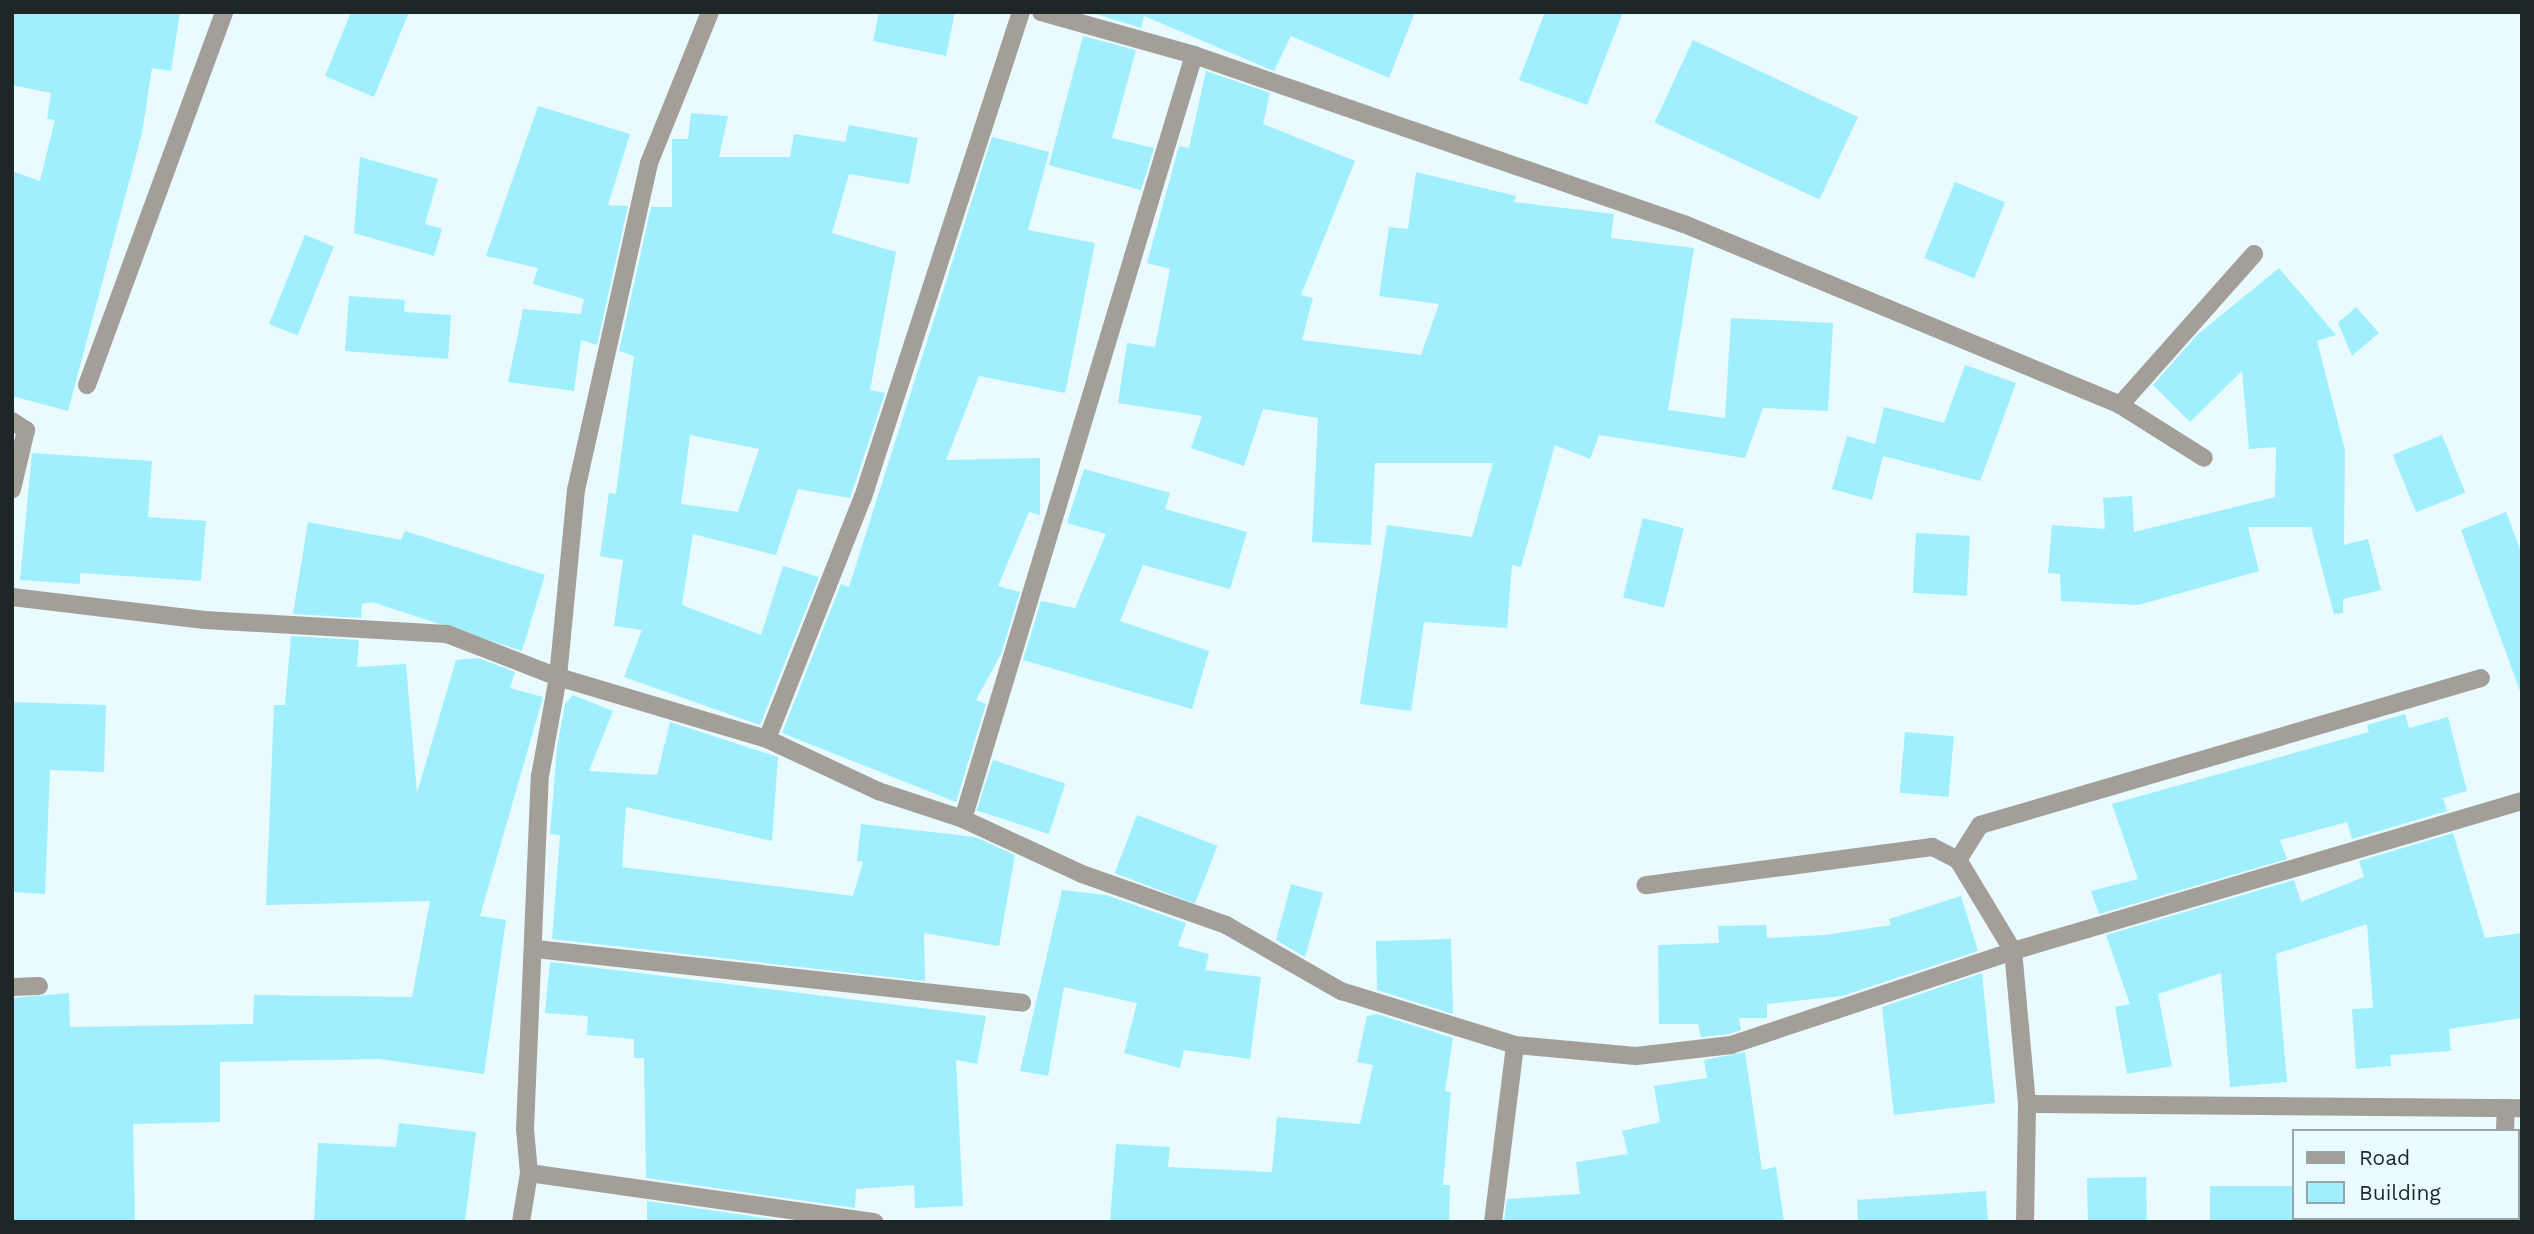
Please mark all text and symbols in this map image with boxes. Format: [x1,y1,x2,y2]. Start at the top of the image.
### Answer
legend [2292,1129,2520,1220]
text: Road [2359,1145,2410,1170]
text: Building [2359,1180,2441,1205]

